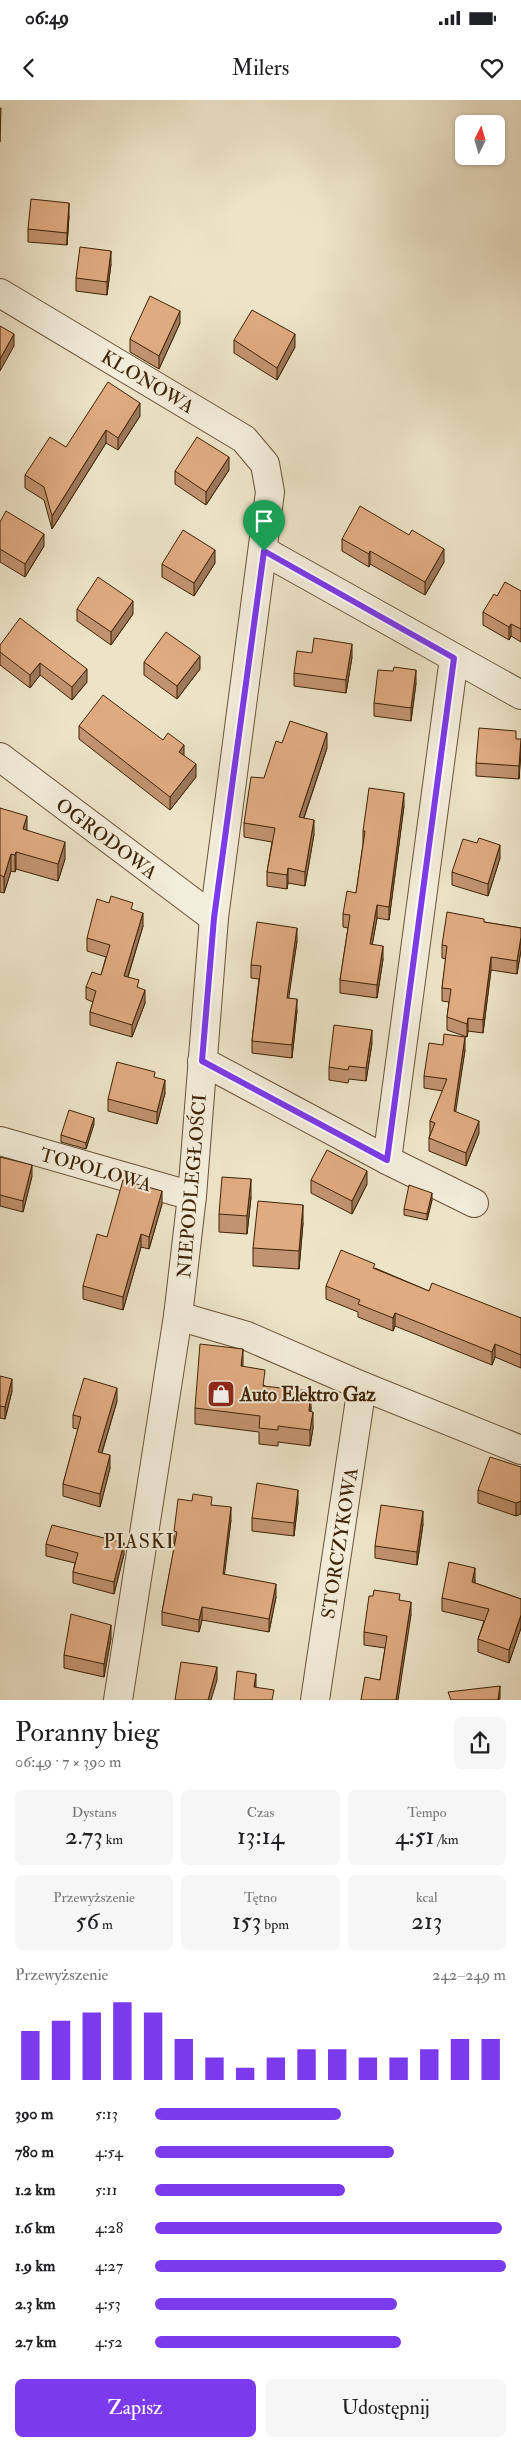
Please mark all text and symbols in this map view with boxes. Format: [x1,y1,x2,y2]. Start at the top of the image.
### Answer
text: 06:49 [25,6,69,30]
icon: back [15,54,43,82]
text: Milers [232,54,289,82]
icon: heart [478,54,506,82]
north arrow [455,115,505,165]
map controls [455,115,505,165]
street label: KLONOWA [97,345,198,419]
pin [243,500,285,551]
icon: arrive [250,507,278,535]
street label: OGRODOWA [51,793,162,885]
street label: NIEPODLEGŁOŚCI [170,1093,212,1279]
street label: TOPOLOWA [37,1143,154,1197]
shop icon: Auto Elektro Gaz [206,1379,236,1409]
place label: Auto Elektro Gaz [239,1383,376,1407]
street label: STORCZYKOWA [316,1466,364,1620]
district label: PIASKI [103,1529,175,1554]
text: Poranny bieg [15,1715,159,1750]
button: share [454,1717,506,1769]
text: 06:49 · 7 × 390 m [15,1752,121,1772]
text: Dystans [72,1804,117,1821]
text: Czas [247,1804,274,1821]
text: Tempo [407,1804,446,1821]
text: 2.73 [65,1821,103,1852]
text: 13:14 [237,1821,284,1852]
text: 4:51 [395,1821,435,1852]
text: km [103,1831,123,1848]
text: /km [435,1831,459,1848]
text: Przewyższenie [53,1889,135,1906]
text: Tętno [244,1889,277,1906]
text: kcal [416,1889,438,1906]
text: 56 [76,1906,99,1937]
text: 153 [232,1906,261,1937]
text: 213 [411,1906,442,1937]
text: m [99,1916,113,1933]
text: bpm [261,1916,289,1933]
text: Przewyższenie [15,1965,108,1985]
text: 242–249 m [432,1965,506,1985]
text: 390 m [15,2104,53,2124]
text: 5:13 [95,2104,118,2124]
text: 780 m [15,2142,54,2162]
text: 4:54 [95,2142,123,2162]
text: 1.2 km [15,2180,55,2200]
text: 5:11 [95,2180,117,2200]
text: 1.6 km [15,2218,55,2238]
text: 4:28 [95,2218,123,2238]
text: 1.9 km [15,2256,55,2276]
text: 4:27 [95,2256,123,2276]
text: 2.3 km [15,2294,56,2314]
text: 4:53 [95,2294,121,2314]
text: 2.7 km [15,2332,56,2352]
text: 4:52 [95,2332,123,2352]
button: Zapisz [15,2379,256,2437]
button: Udostępnij [266,2379,506,2437]

